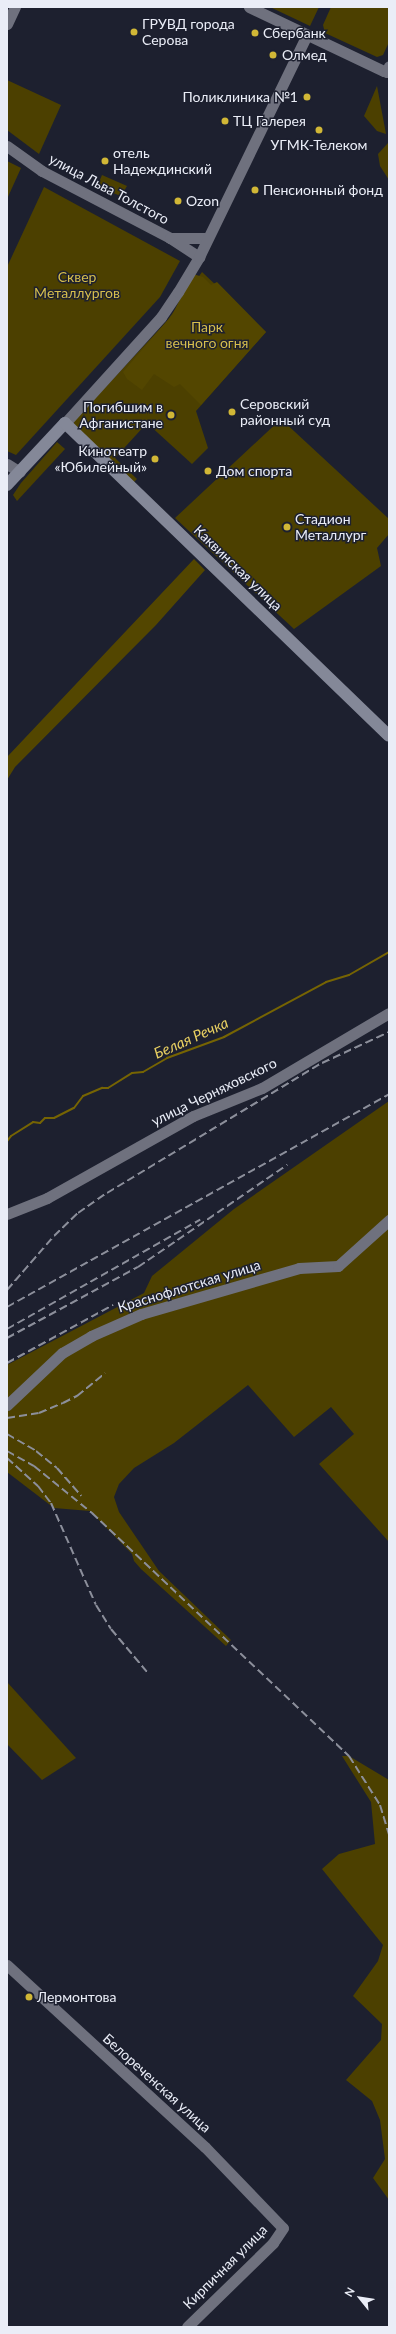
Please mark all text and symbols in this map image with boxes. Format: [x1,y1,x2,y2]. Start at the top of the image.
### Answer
place label: ГРУВД города Серова [142,16,235,48]
place label: Сбербанк [263,25,326,41]
marker: ГРУВД города Серова [129,27,139,37]
marker: Сбербанк [250,28,260,38]
place label: Олмед [282,47,327,63]
marker: Олмед [267,49,279,61]
place label: Поликлиника №1 [182,89,298,105]
marker: Поликлиника №1 [301,91,313,103]
place label: ТЦ Галерея [233,113,306,129]
marker: ТЦ Галерея [220,116,230,126]
marker: УГМК-Телеком [314,125,324,135]
place label: УГМК-Телеком [271,137,367,153]
place label: отель Надеждинский [113,145,212,178]
street label: улица Льва Толстого [46,150,172,228]
marker: отель Надеждинский [100,156,110,166]
place label: Пенсионный фонд [263,182,383,198]
marker: Пенсионный фонд [250,185,260,195]
place label: Ozon [186,193,219,209]
marker: Ozon [173,196,183,206]
park label: Сквер Металлургов [34,269,120,302]
park label: Парк вечного огня [166,319,248,352]
place label: Серовский районный суд [240,396,330,428]
place label: Погибшим в Афганистане [79,399,163,432]
marker: Серовский районный суд [227,407,237,417]
marker: Погибшим в Афганистане [166,410,176,420]
place label: Кинотеатр «Юбилейный» [54,443,147,476]
marker: Кинотеатр «Юбилейный» [150,454,160,464]
place label: Дом спорта [216,463,292,479]
marker: Дом спорта [203,466,213,476]
place label: Стадион Металлург [295,511,366,544]
street label: Каквинская улица [190,522,286,614]
marker: Стадион Металлург [282,522,292,532]
water label: Белая Речка [151,1014,231,1062]
street label: улица Черняховского [149,1054,279,1130]
street label: Краснофлотская улица [116,1256,262,1316]
place label: Лермонтова [37,1989,117,2005]
marker: Лермонтова [24,1992,34,2002]
street label: Белореченская улица [100,2030,214,2136]
street label: Кирпичная улица [179,2221,271,2313]
north arrow [340,2278,380,2318]
text: N [341,2285,357,2299]

